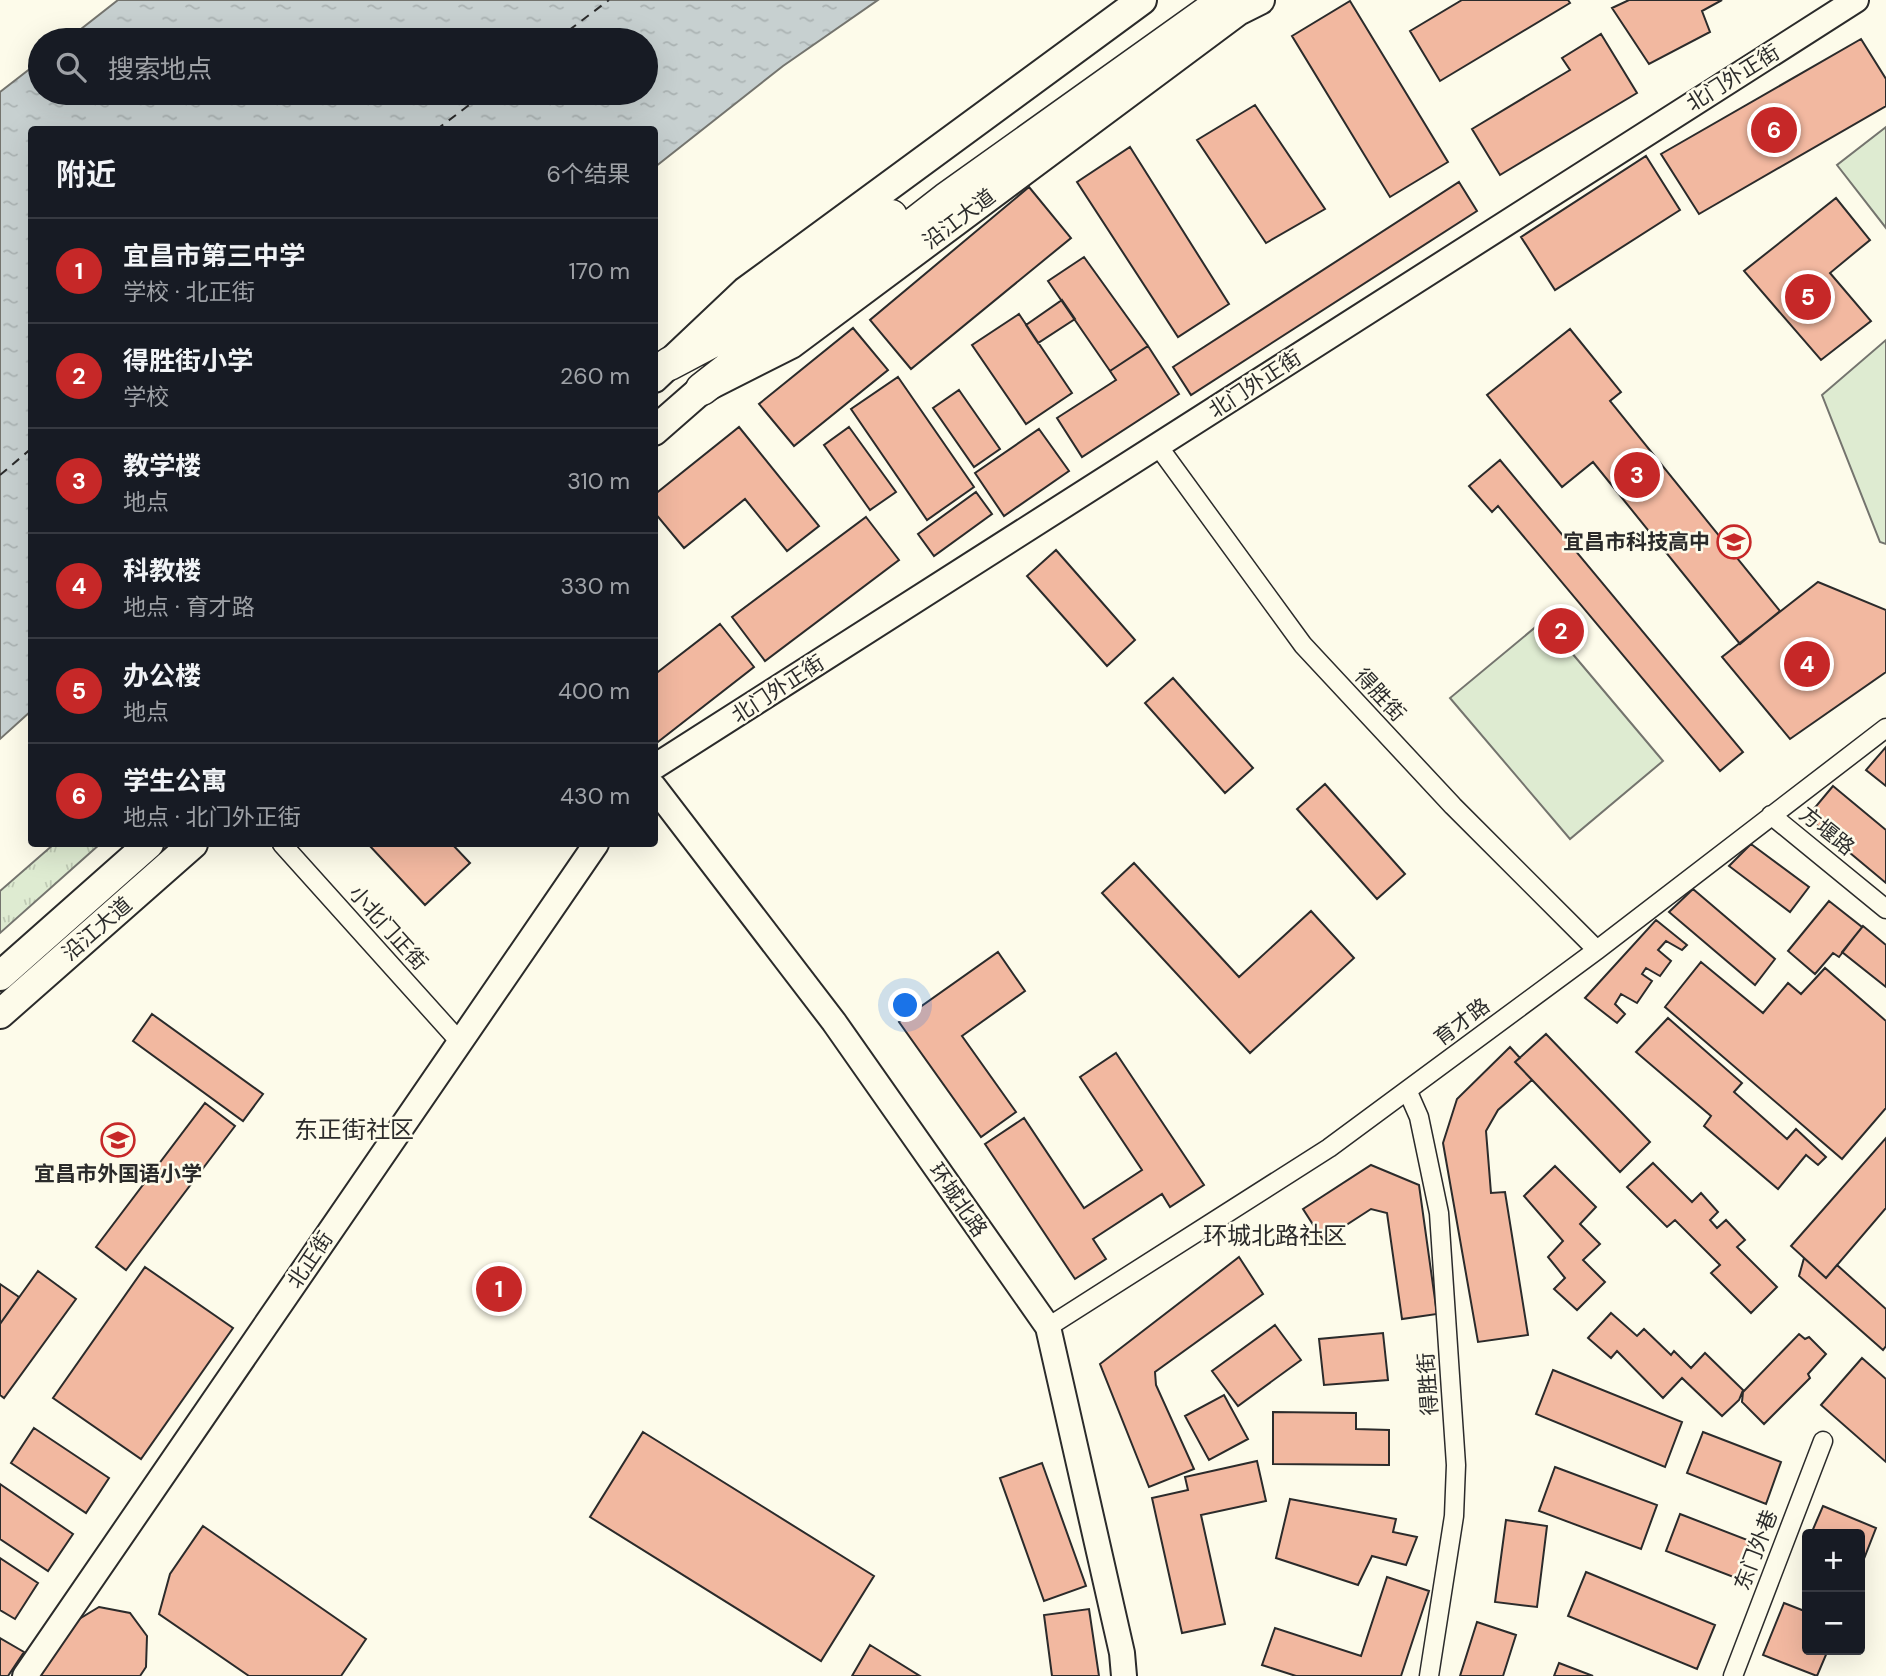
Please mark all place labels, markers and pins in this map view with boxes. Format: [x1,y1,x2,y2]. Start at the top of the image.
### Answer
pin: 6 [1751,104,1797,156]
pin: 5 [1785,271,1831,323]
pin: 3 [1614,449,1660,501]
school or university icon: 宜昌市科技高中 [1715,523,1753,561]
place label: 宜昌市科技高中 [1563,528,1710,556]
pin: 2 [1538,605,1584,657]
pin: 4 [1784,638,1830,690]
school or university icon: 宜昌市外国语小学 [99,1121,137,1159]
place label: 宜昌市外国语小学 [34,1160,202,1188]
pin: 1 [476,1263,522,1315]

